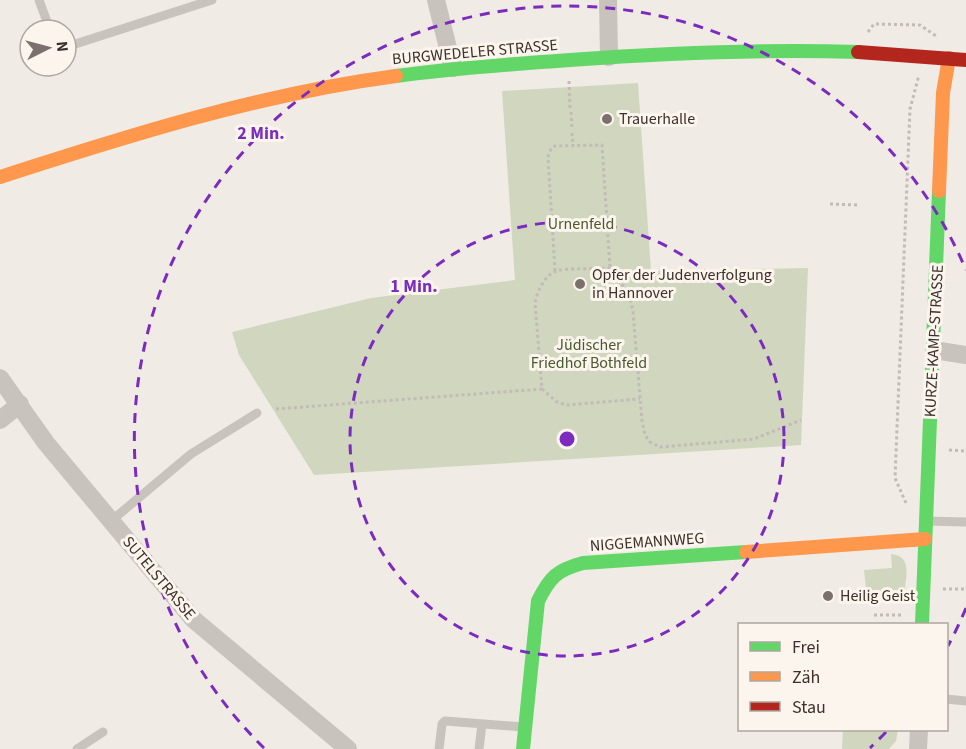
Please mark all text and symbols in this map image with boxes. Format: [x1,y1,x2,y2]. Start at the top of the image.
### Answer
north arrow [18,18,78,78]
street label: BURGWEDELER STRASSE [391,34,559,70]
text: N [50,40,73,53]
place label: Trauerhalle [619,108,695,130]
marker: Trauerhalle [600,112,614,126]
text: 2 Min. [237,121,285,146]
park label: Urnenfeld [548,213,614,235]
place label: Opfer der Judenverfolgung in Hannover [592,264,772,304]
street label: KURZE-KAMP-STRASSE [919,264,949,418]
text: 1 Min. [390,274,438,299]
marker: Opfer der Judenverfolgung in Hannover [573,277,587,291]
park label: Jüdischer Friedhof Bothfeld [531,334,647,374]
centre of rings [557,429,577,449]
street label: NIGGEMANNWEG [589,527,705,557]
street label: SUTELSTRASSE [117,531,201,625]
place label: Heilig Geist [840,585,916,607]
marker: Heilig Geist [821,589,835,603]
legend [738,623,948,731]
text: Frei [792,635,820,660]
text: Zäh [792,665,820,690]
text: Stau [792,695,826,720]

